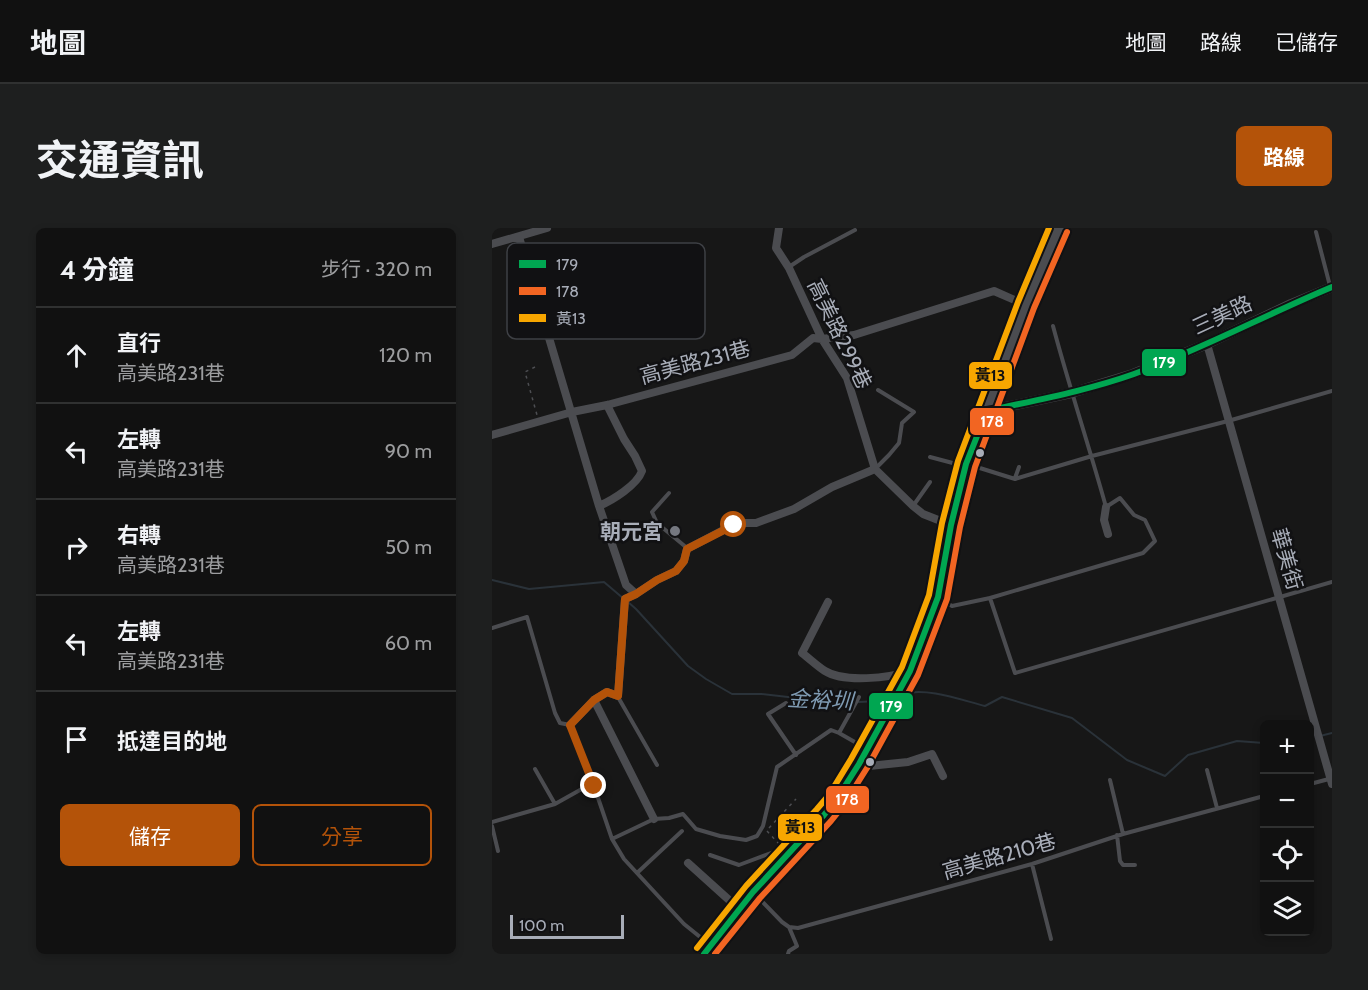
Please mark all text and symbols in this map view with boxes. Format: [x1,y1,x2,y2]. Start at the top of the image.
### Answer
text: 地圖 [30,26,86,60]
text: 地圖 [1125,30,1167,55]
text: 路線 [1200,30,1242,55]
text: 已儲存 [1275,30,1338,55]
button: 路線 [1236,126,1332,186]
text: 交通資訊 [36,134,204,186]
legend [507,243,705,339]
text: 4 分鐘 [60,254,134,286]
text: 179 [556,255,578,274]
text: 步行 · 320 m [321,257,432,281]
street label: 高美路299巷 [803,275,877,393]
text: 178 [556,282,579,301]
street label: 三美路 [1188,290,1256,340]
text: 黃13 [556,309,586,328]
text: 直行 [117,330,161,357]
street label: 高美路231巷 [637,335,753,389]
icon: ahead [60,339,93,372]
text: 120 m [379,343,432,367]
line badge: 179 [1141,348,1187,377]
text: 179 [1152,353,1176,372]
text: 高美路231巷 [117,361,225,385]
line badge: 黃13 [968,361,1013,390]
text: 黃13 [975,366,1005,385]
line badge: 178 [969,407,1015,436]
text: 178 [980,412,1004,431]
text: 左轉 [117,426,161,453]
icon: left [60,435,93,468]
text: 90 m [385,439,432,463]
unlabelled marker [974,447,986,459]
text: 高美路231巷 [117,457,225,481]
route start [720,511,746,537]
place label: 朝元宮 [600,519,663,544]
text: 右轉 [117,522,161,549]
marker: 朝元宮 [668,524,682,538]
street label: 華美街 [1266,525,1308,593]
icon: right [60,531,93,564]
text: 50 m [385,535,432,559]
text: 高美路231巷 [117,553,225,577]
text: 左轉 [117,618,161,645]
icon: left [60,627,93,660]
text: 60 m [385,631,432,655]
text: 高美路231巷 [117,649,225,673]
water label: 金裕圳 [786,685,857,715]
line badge: 179 [868,692,914,720]
text: 179 [879,697,903,716]
map controls [1260,720,1314,936]
button: + [1260,720,1314,774]
icon: arrive [60,723,93,756]
text: 抵達目的地 [117,728,227,755]
unlabelled marker [864,756,876,768]
route end [580,772,606,798]
button: − [1260,774,1314,828]
line badge: 178 [825,785,870,814]
text: 178 [835,790,859,809]
button: 儲存 [60,804,240,866]
button: 分享 [252,804,432,866]
line badge: 黃13 [777,813,823,842]
text: 黃13 [785,818,815,837]
street label: 高美路210巷 [940,828,1058,884]
button: locate [1260,828,1314,882]
button: layers [1260,882,1314,936]
scale bar [510,912,624,940]
text: 100 m [519,916,564,935]

